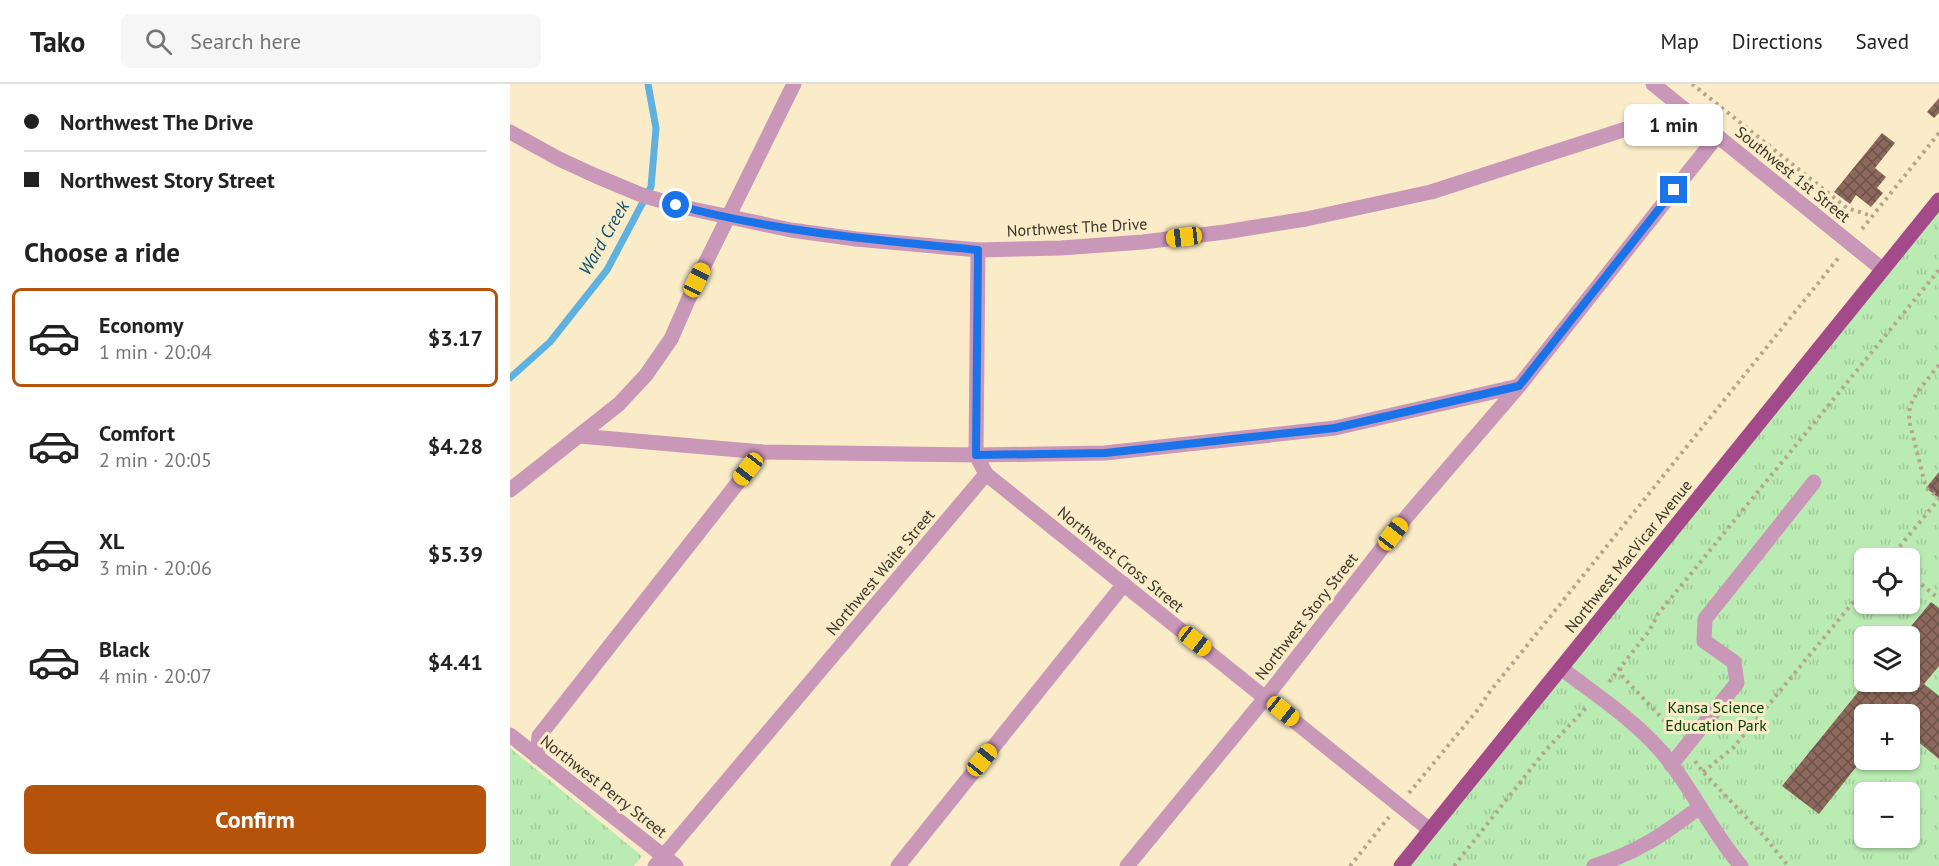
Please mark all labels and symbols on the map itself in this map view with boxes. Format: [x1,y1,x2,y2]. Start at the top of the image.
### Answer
callout: 1 min [1624,103,1724,145]
street label: Southwest 1st Street [1732,122,1855,227]
route end [1660,176,1687,203]
route start [662,191,689,218]
water label: Ward Creek [573,196,635,279]
street label: Northwest The Drive [1006,213,1148,241]
car [1165,226,1203,248]
car [681,260,713,300]
car [730,449,766,489]
street label: Northwest MacVicar Avenue [1560,475,1696,637]
street label: Northwest Cross Street [1054,502,1189,617]
street label: Northwest Waite Street [821,504,939,639]
car [1375,514,1411,554]
street label: Northwest Story Street [1250,548,1362,683]
car [1175,623,1215,659]
car [1263,693,1303,729]
park label: Kansa Science Education Park [1665,697,1767,735]
street label: Northwest Perry Street [537,730,672,842]
car [964,740,1000,780]

